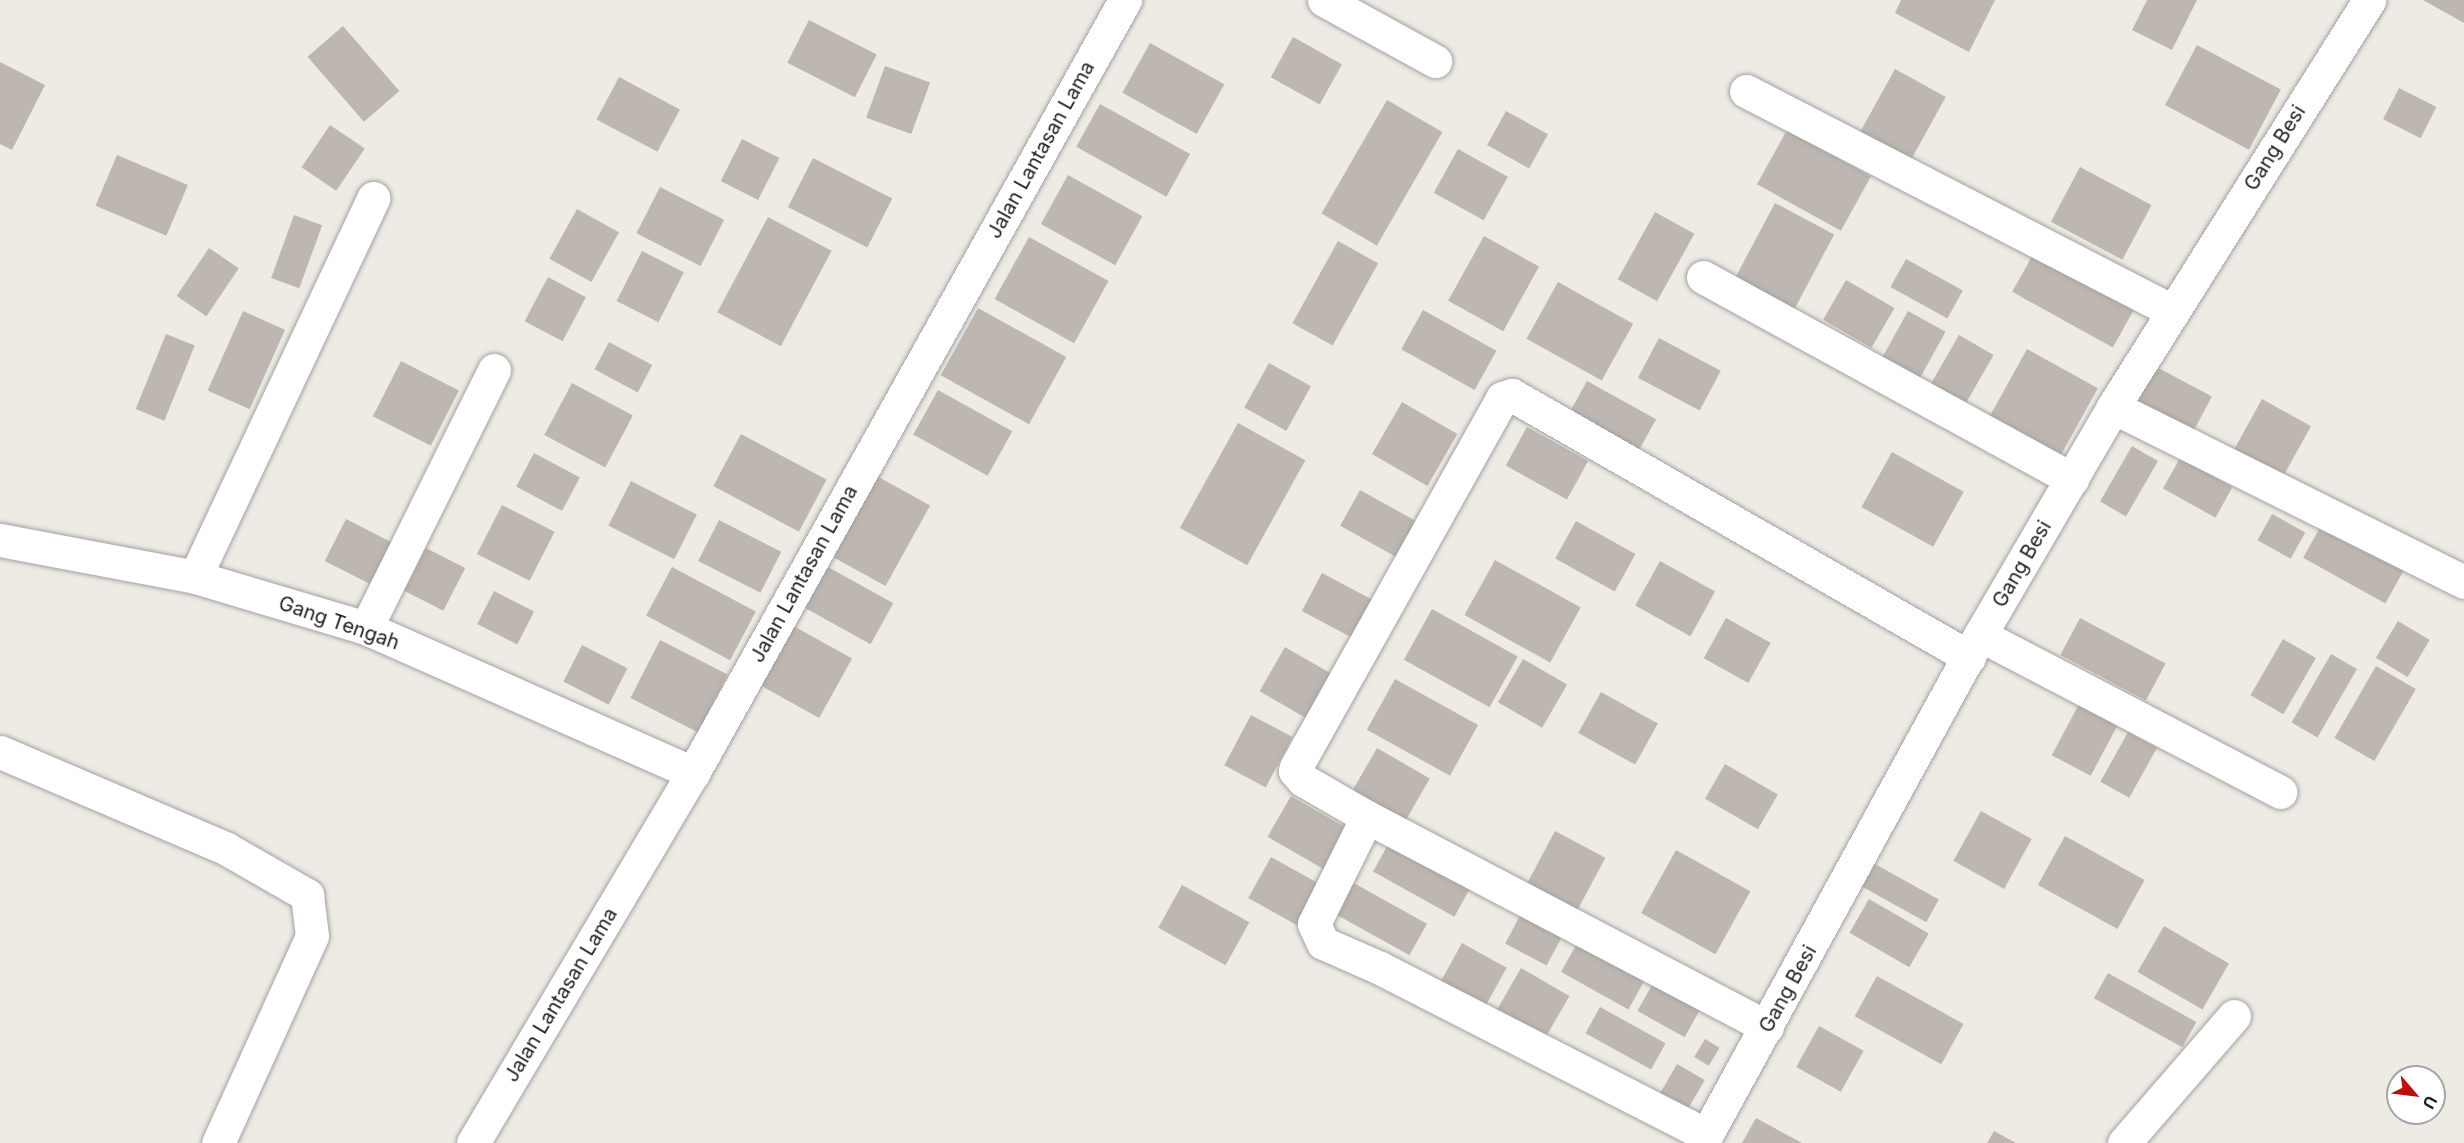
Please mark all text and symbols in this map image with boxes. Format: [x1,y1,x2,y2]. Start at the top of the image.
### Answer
street label: Jalan Lantasan Lama [982,57,1100,243]
street label: Gang Besi [2239,101,2311,195]
street label: Jalan Lantasan Lama [745,481,863,667]
street label: Gang Besi [1988,516,2056,612]
street label: Gang Tengah [276,591,402,655]
street label: Jalan Lantasan Lama [499,904,623,1086]
street label: Gang Besi [1754,941,1822,1037]
north arrow [2386,1065,2446,1125]
text: U [2419,1093,2442,1112]

